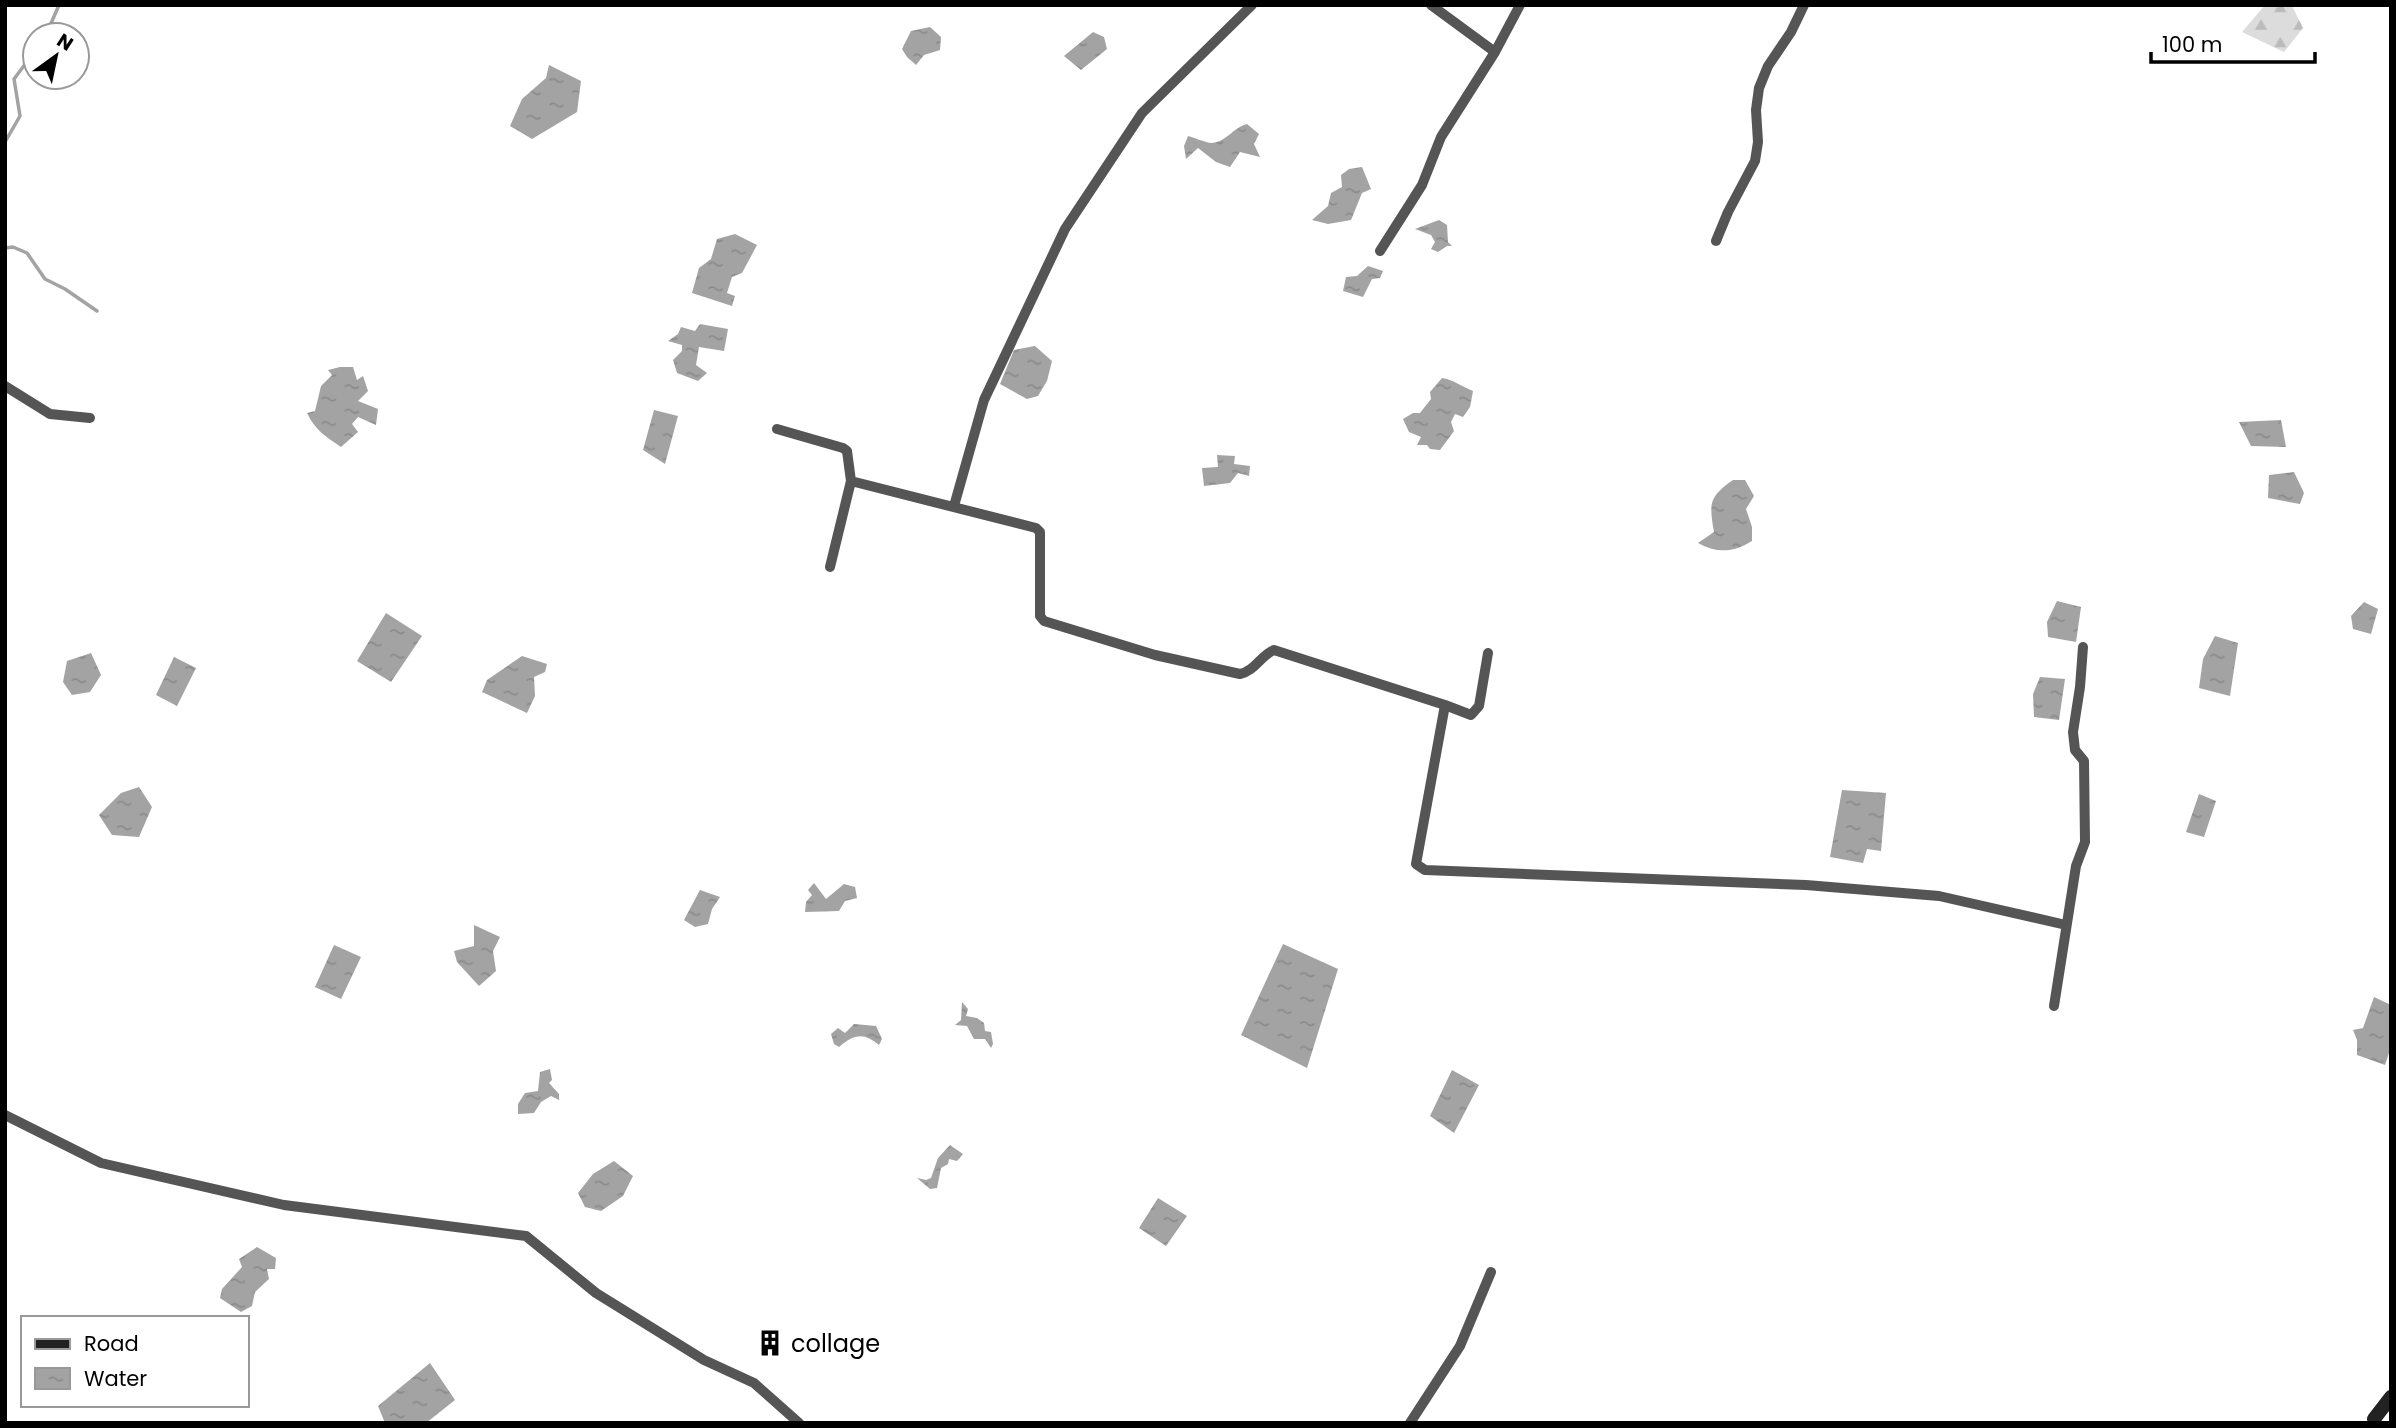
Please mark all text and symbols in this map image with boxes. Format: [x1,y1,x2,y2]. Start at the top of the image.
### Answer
north arrow [21,21,91,91]
scale bar [2151,21,2316,65]
text: N [52,27,78,57]
text: 100 m [2162,30,2222,59]
legend [21,1316,248,1407]
place label: collage [791,1327,880,1360]
building icon: collage [755,1328,785,1358]
text: Road [84,1329,139,1358]
text: Water [84,1364,147,1393]

